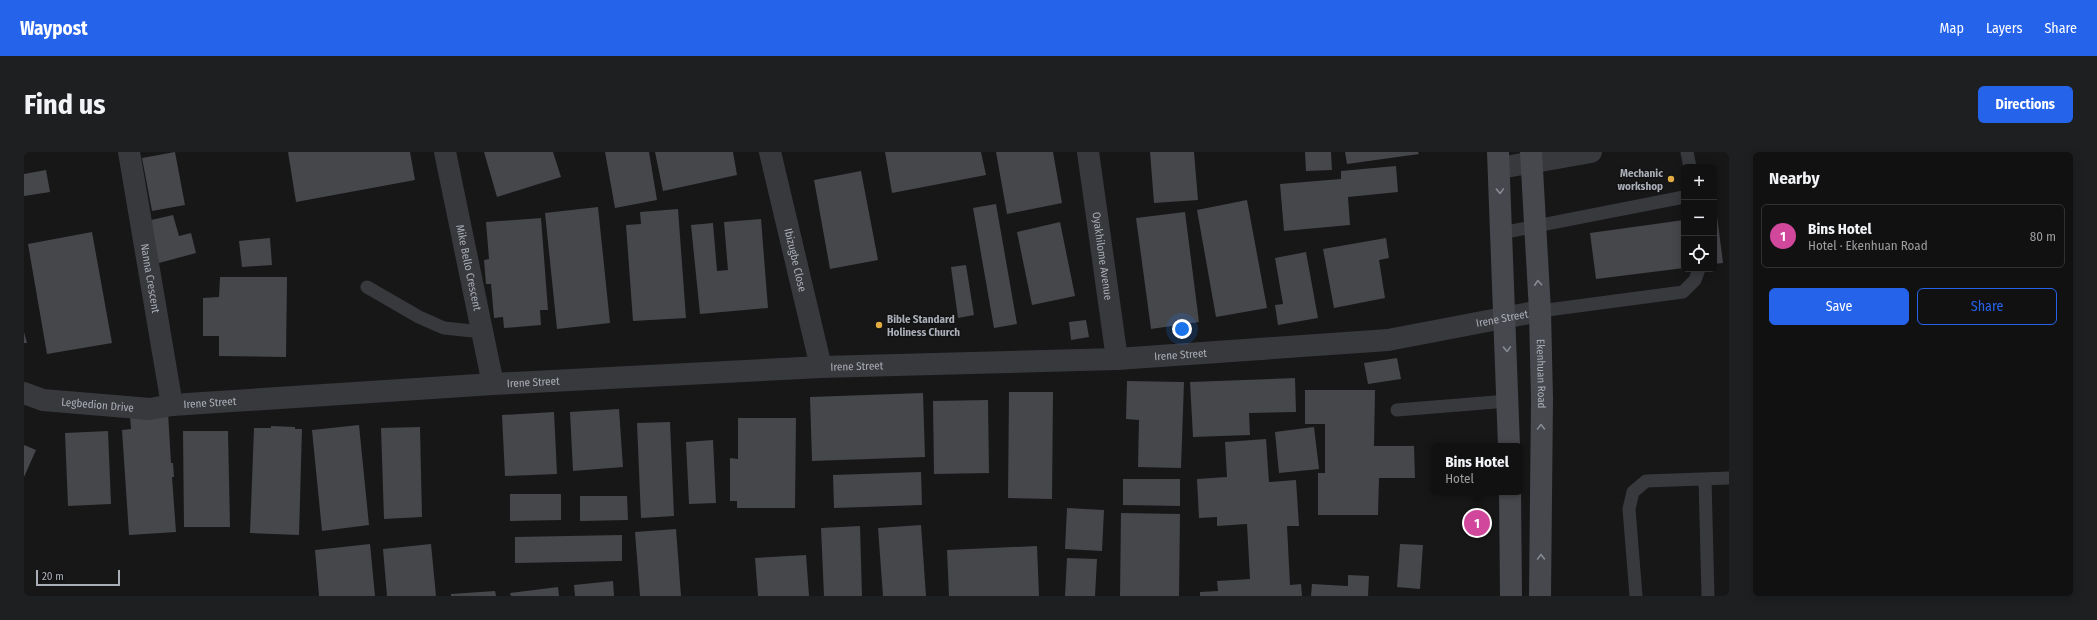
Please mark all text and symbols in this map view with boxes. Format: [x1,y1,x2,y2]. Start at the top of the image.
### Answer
text: Waypost [20,17,88,40]
text: Map [1940,20,1964,37]
text: Layers [1986,20,2022,37]
text: Share [2044,20,2077,37]
button: Directions [1978,86,2073,123]
text: Find us [24,88,106,121]
map controls [1681,164,1717,272]
button: + [1681,164,1717,200]
place label: Mechanic workshop [1618,167,1663,193]
text: Nearby [1769,168,1820,189]
marker: Mechanic workshop [1666,174,1676,184]
one-way arrow [1496,188,1504,194]
button: − [1681,200,1717,236]
street label: Oyakhilome Avenue [1089,211,1115,301]
text: Bins Hotel [1808,220,1872,238]
street label: Mike Bello Crescent [453,223,484,312]
street label: Ibizugbe Close [781,227,809,293]
text: 1 [1780,229,1786,244]
text: 80 m [2030,229,2056,244]
button: locate [1681,236,1717,272]
text: Hotel · Ekenhuan Road [1808,238,1928,253]
street label: Nanna Crescent [138,243,162,314]
one-way arrow [1533,280,1542,286]
button: Save [1769,288,1909,325]
button: Share [1917,288,2057,325]
street label: Irene Street [1475,307,1530,330]
place label: Bible Standard Holiness Church [887,313,960,339]
your location [1172,319,1192,339]
marker: Bible Standard Holiness Church [874,320,884,330]
street label: Ekenhuan Road [1534,339,1548,409]
one-way arrow [1502,346,1511,352]
street label: Irene Street [1154,347,1208,363]
street label: Irene Street [830,359,884,374]
street label: Irene Street [507,375,560,390]
street label: Irene Street [183,395,237,411]
street label: Legbedion Drive [61,396,134,415]
one-way arrow [1537,424,1545,430]
popup [1431,443,1523,495]
text: Bins Hotel [1445,453,1509,471]
text: Hotel [1445,471,1474,486]
pin: 1 [1464,508,1490,538]
one-way arrow [1537,554,1545,560]
scale bar [36,568,120,587]
text: 20 m [42,570,64,583]

